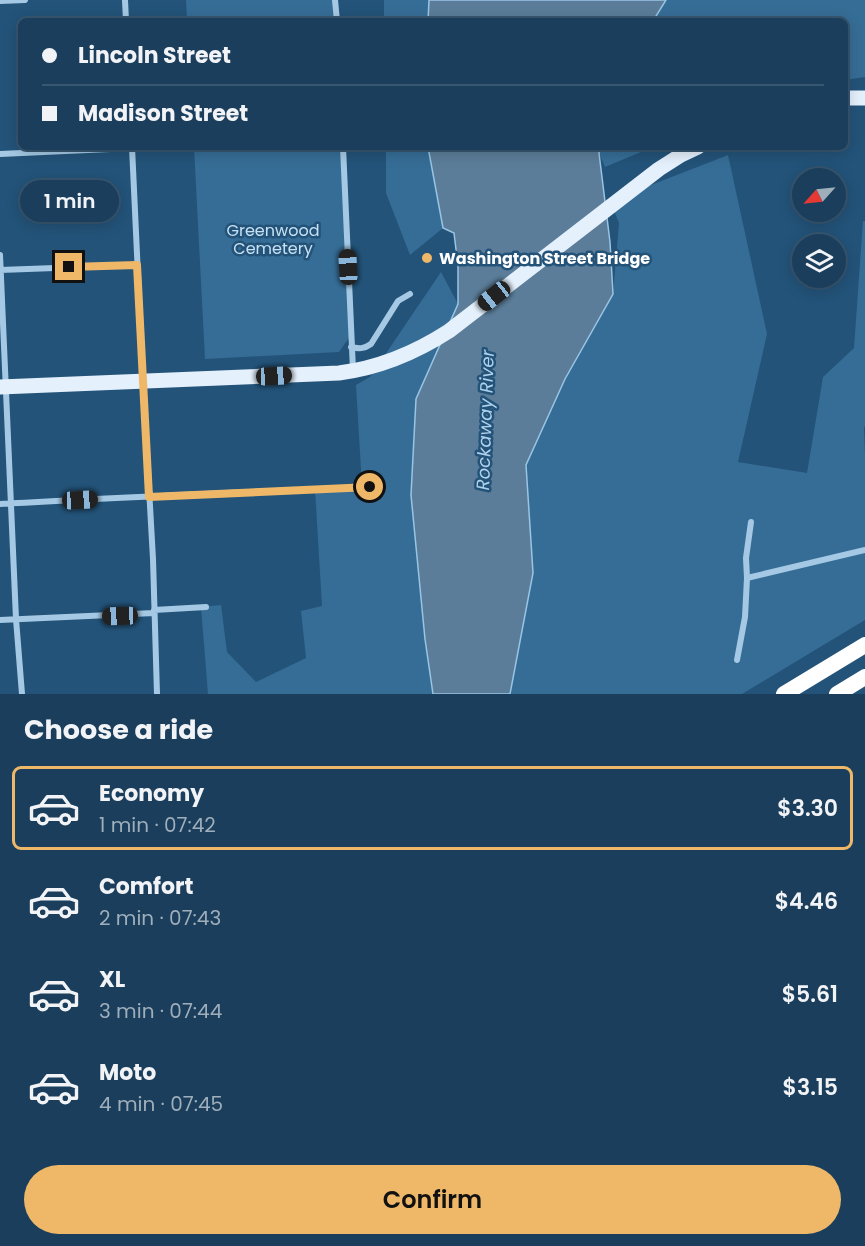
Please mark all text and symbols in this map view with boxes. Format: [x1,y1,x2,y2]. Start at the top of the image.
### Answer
text: Lincoln Street [78,40,231,71]
text: Madison Street [78,98,248,129]
north arrow [792,168,846,222]
map controls [792,168,846,288]
callout: 1 min [20,180,118,222]
text: 1 min [44,187,95,215]
park label: Greenwood Cemetery [227,219,319,260]
button: layers [792,234,846,288]
place label: Washington Street Bridge [439,247,650,270]
car [338,249,358,285]
marker: Washington Street Bridge [420,251,434,265]
route end [55,253,82,280]
car [474,278,514,314]
water label: Rockaway River [470,348,500,491]
car [256,366,292,386]
route start [356,473,383,500]
car [62,490,98,510]
car [102,606,138,626]
text: Choose a ride [24,711,213,748]
text: Economy [99,778,204,809]
icon: car [27,781,81,835]
text: $3.30 [777,793,838,824]
text: 1 min · 07:42 [99,811,216,839]
text: Comfort [99,871,193,902]
icon: car [27,874,81,928]
text: $4.46 [775,886,838,917]
text: 2 min · 07:43 [99,904,221,932]
text: XL [99,964,125,995]
icon: car [27,967,81,1021]
text: $5.61 [782,979,838,1010]
text: 3 min · 07:44 [99,997,222,1025]
text: Moto [99,1057,156,1088]
icon: car [27,1060,81,1114]
text: $3.15 [783,1072,838,1103]
text: 4 min · 07:45 [99,1090,223,1118]
button: Confirm [24,1165,841,1234]

